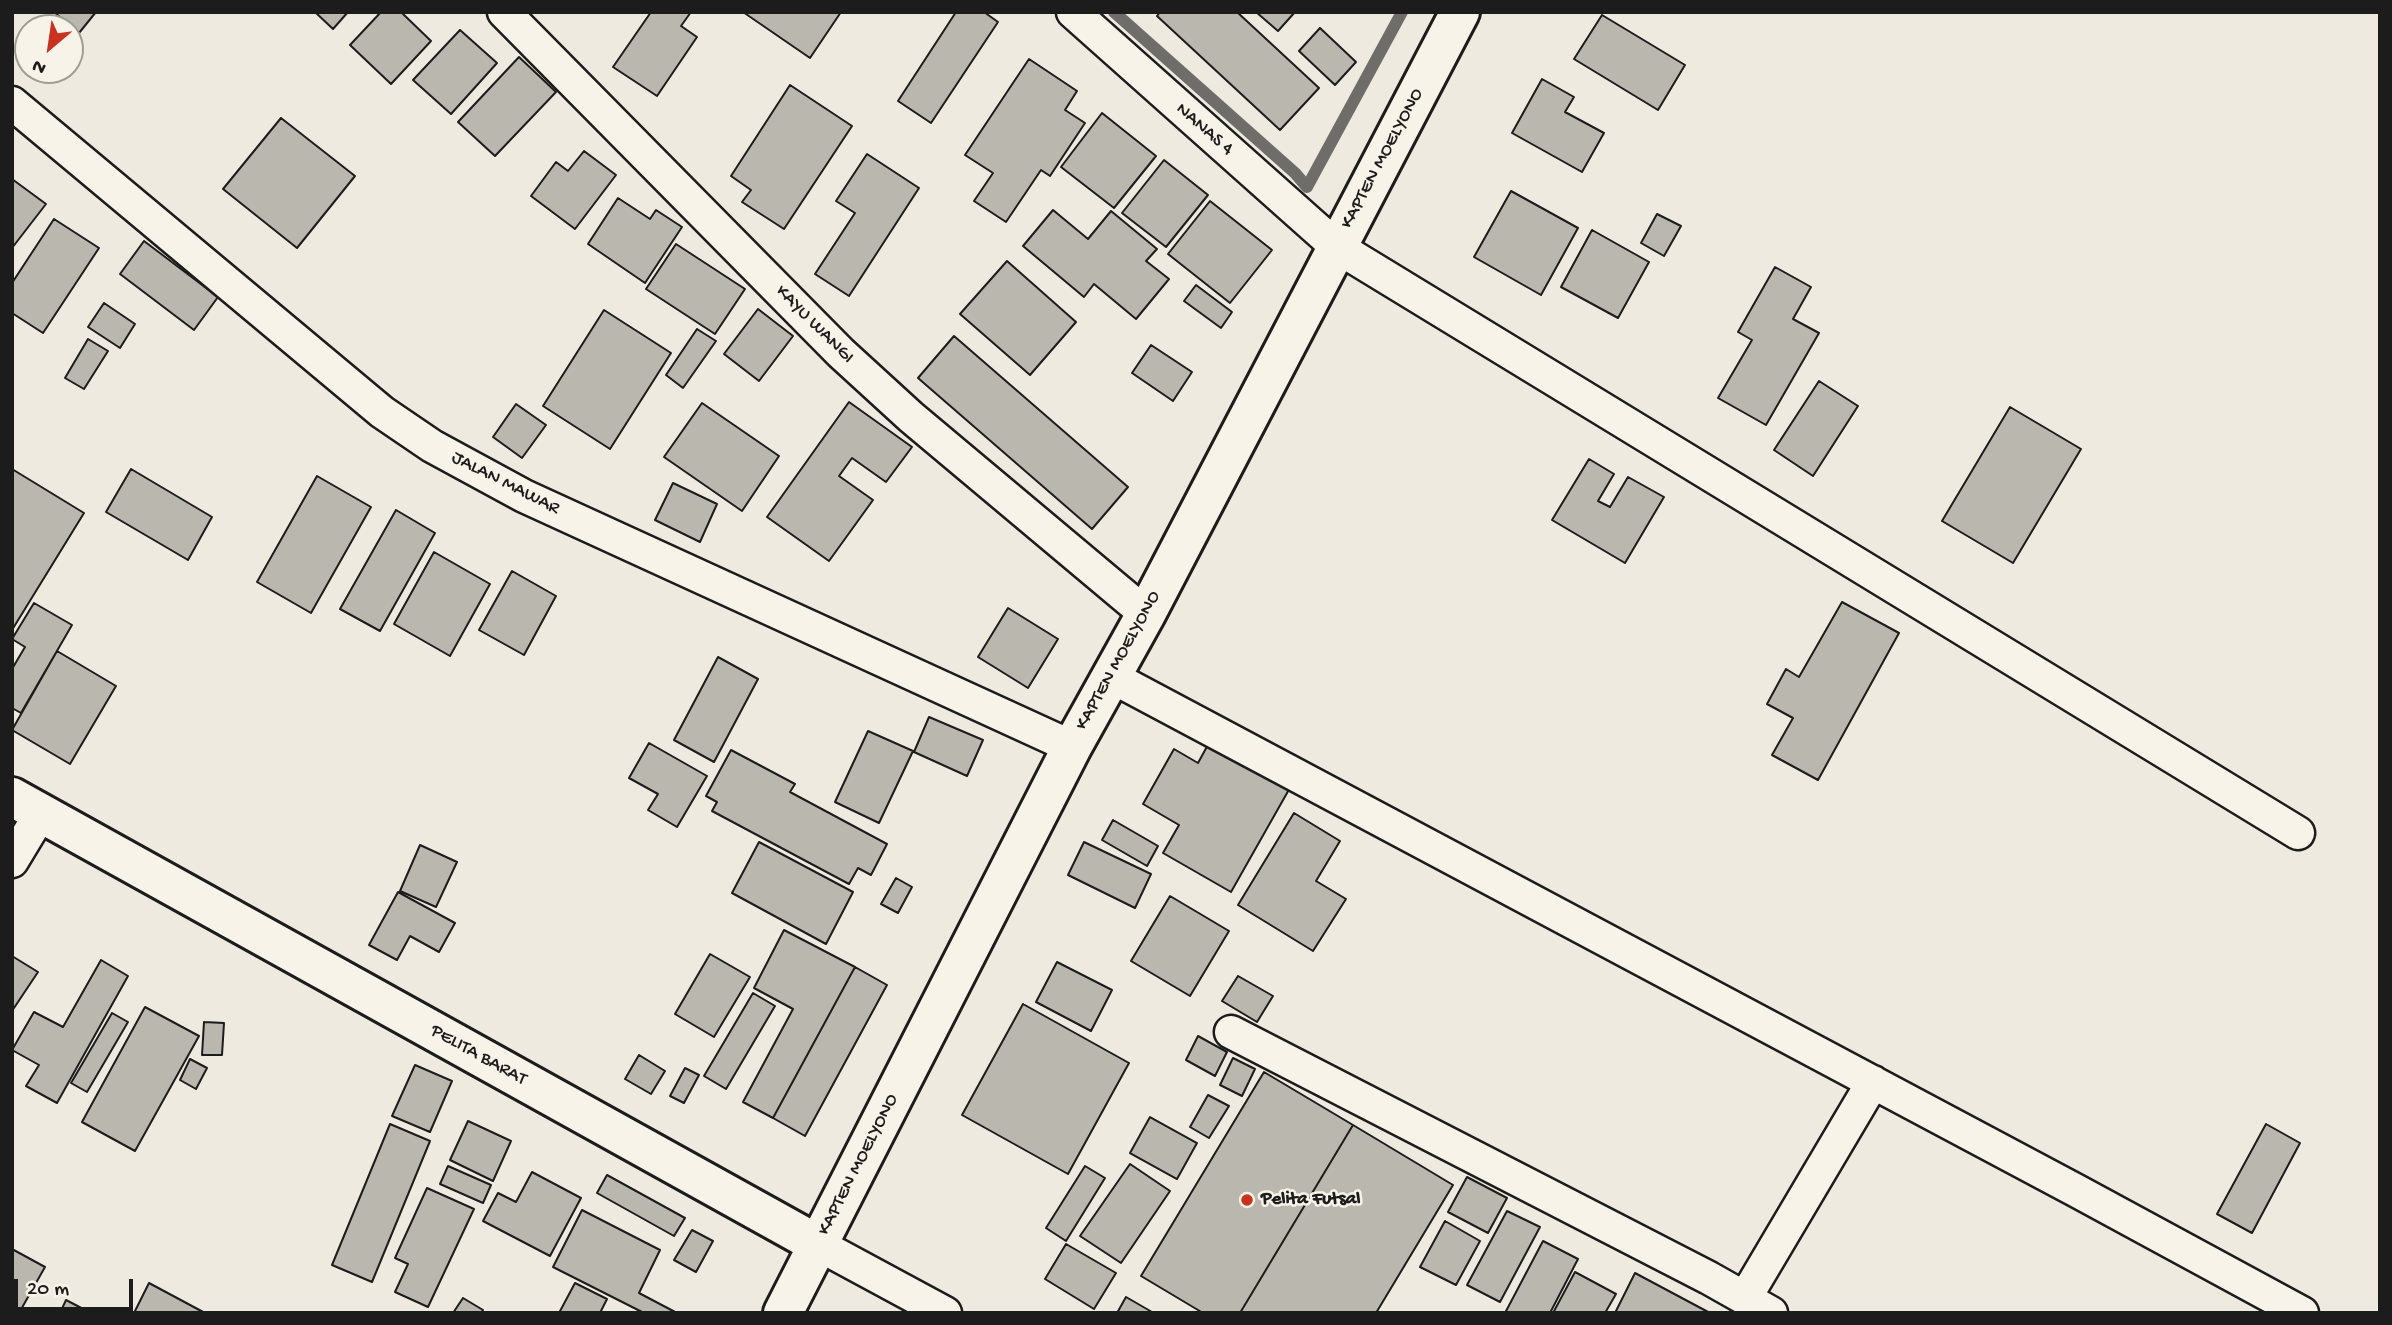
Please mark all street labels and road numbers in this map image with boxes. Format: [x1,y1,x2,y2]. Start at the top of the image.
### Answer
street label: KAPTEN MOELYONO [1336,85,1430,233]
street label: NANAS 4 [1170,99,1238,161]
street label: KAYU WANGI [770,281,858,369]
street label: JALAN MAWAR [447,447,563,521]
street label: KAPTEN MOELYONO [1071,587,1167,735]
street label: PELITA BARAT [426,1020,530,1092]
street label: KAPTEN MOELYONO [813,1090,905,1240]

